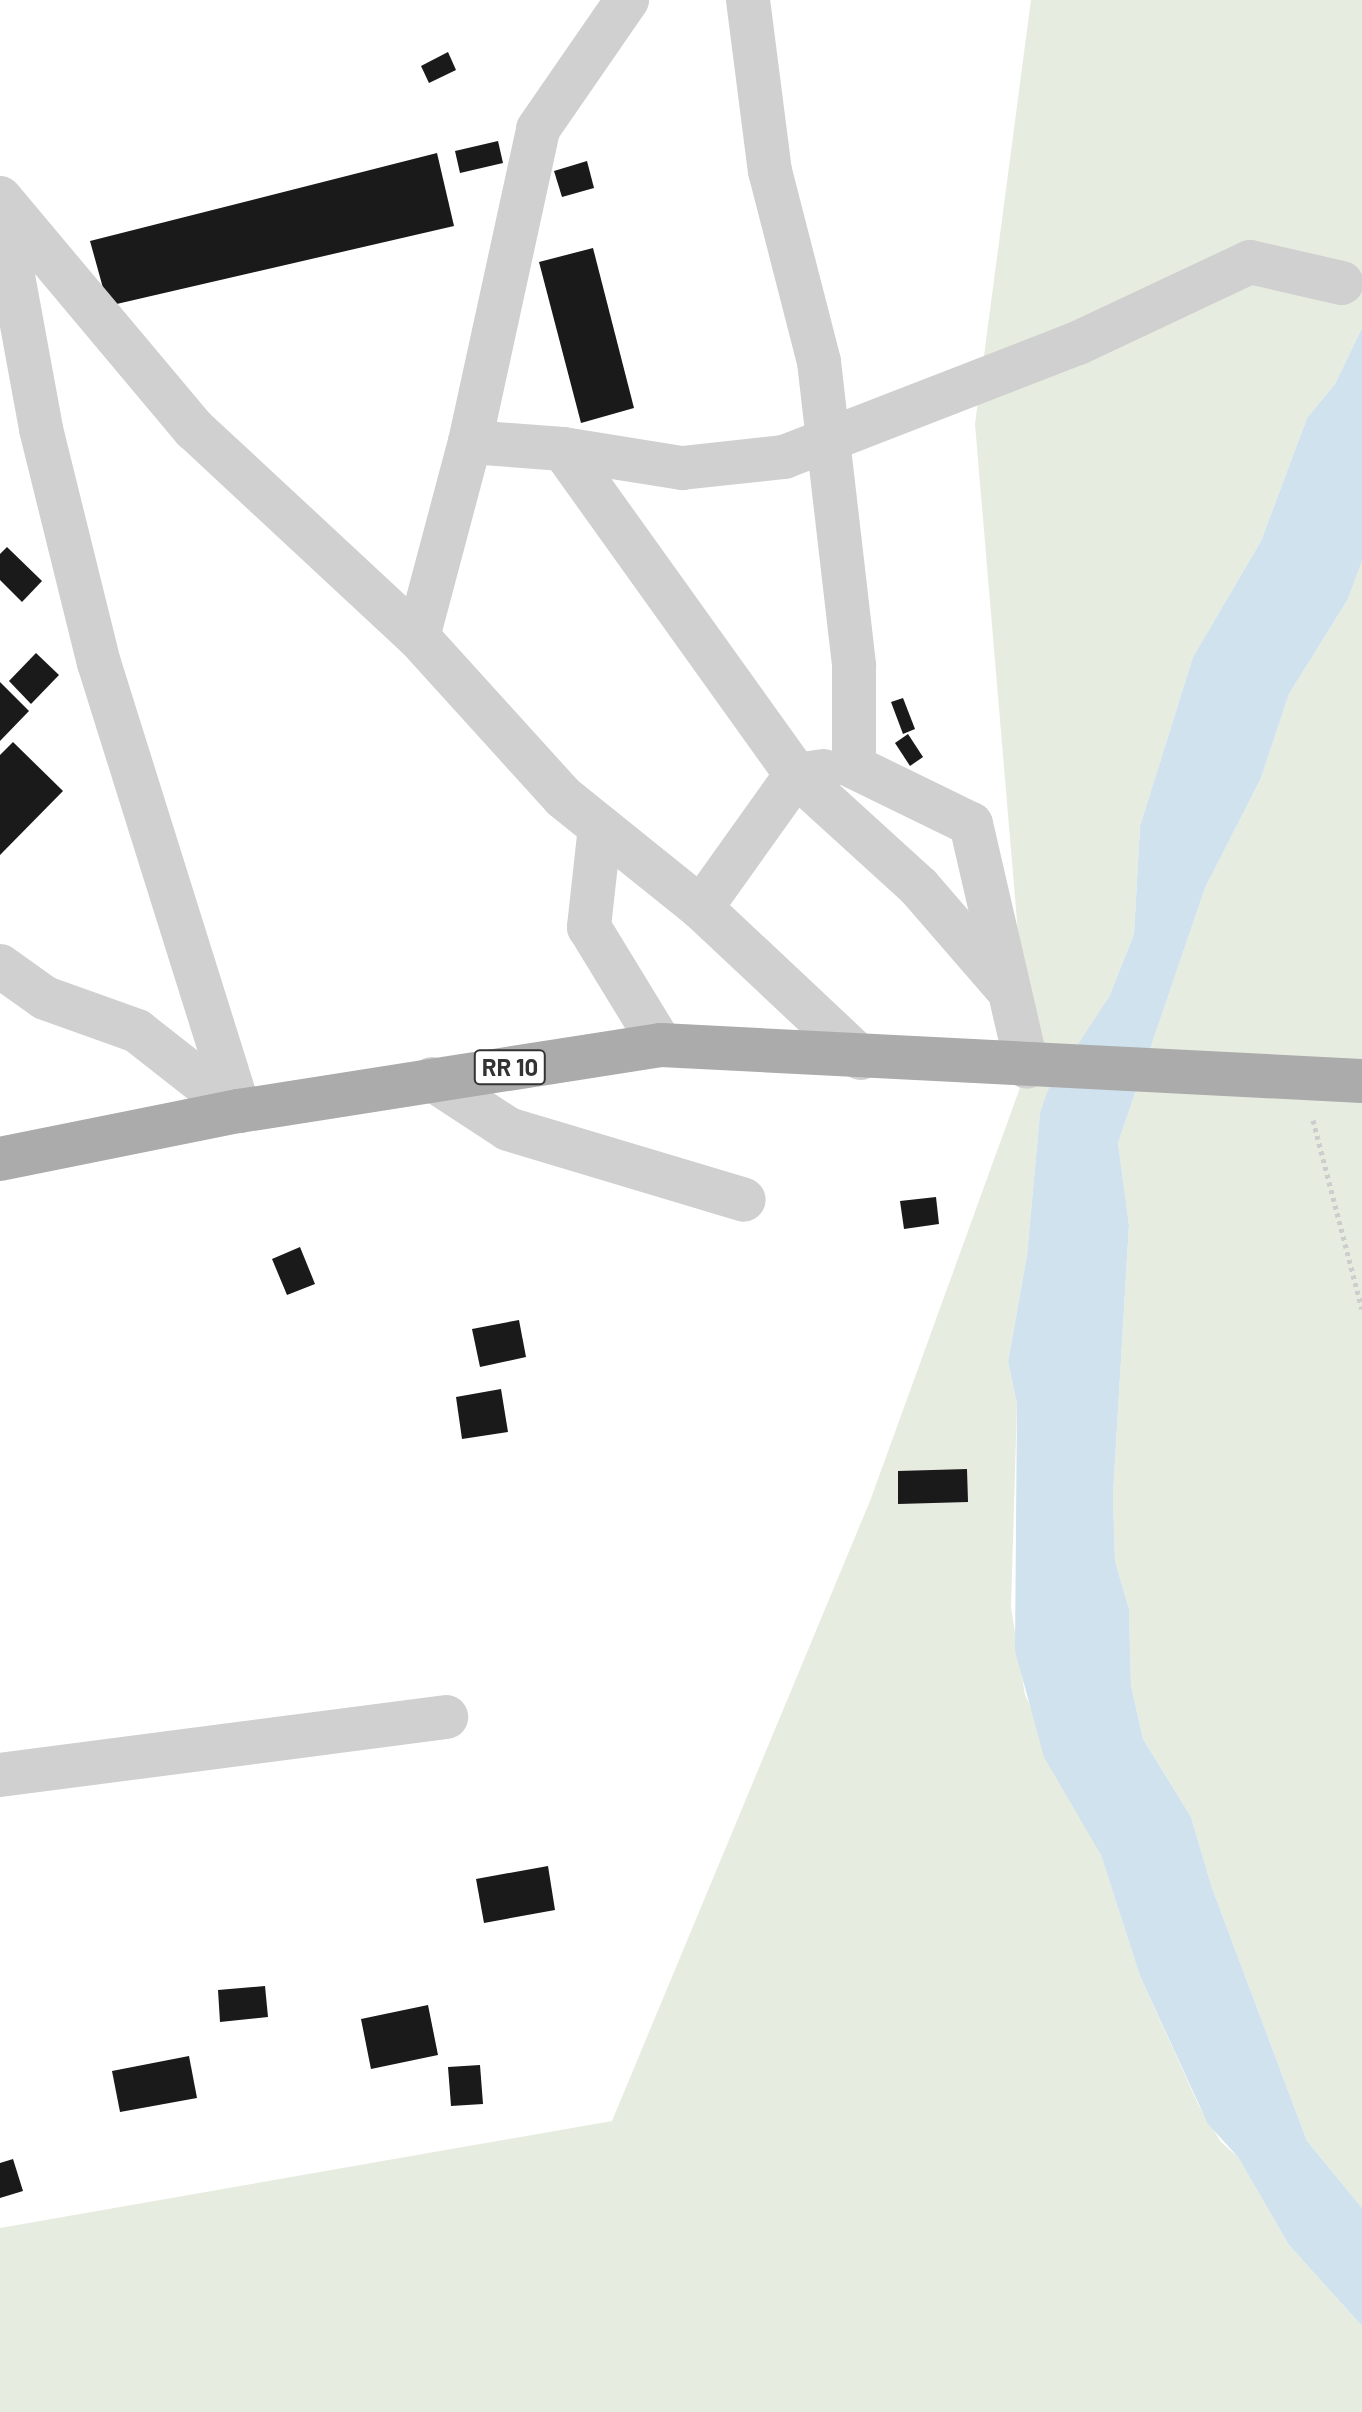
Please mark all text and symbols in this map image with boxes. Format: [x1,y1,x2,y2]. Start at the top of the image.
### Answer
road number: RR 10 [472,1047,548,1087]

